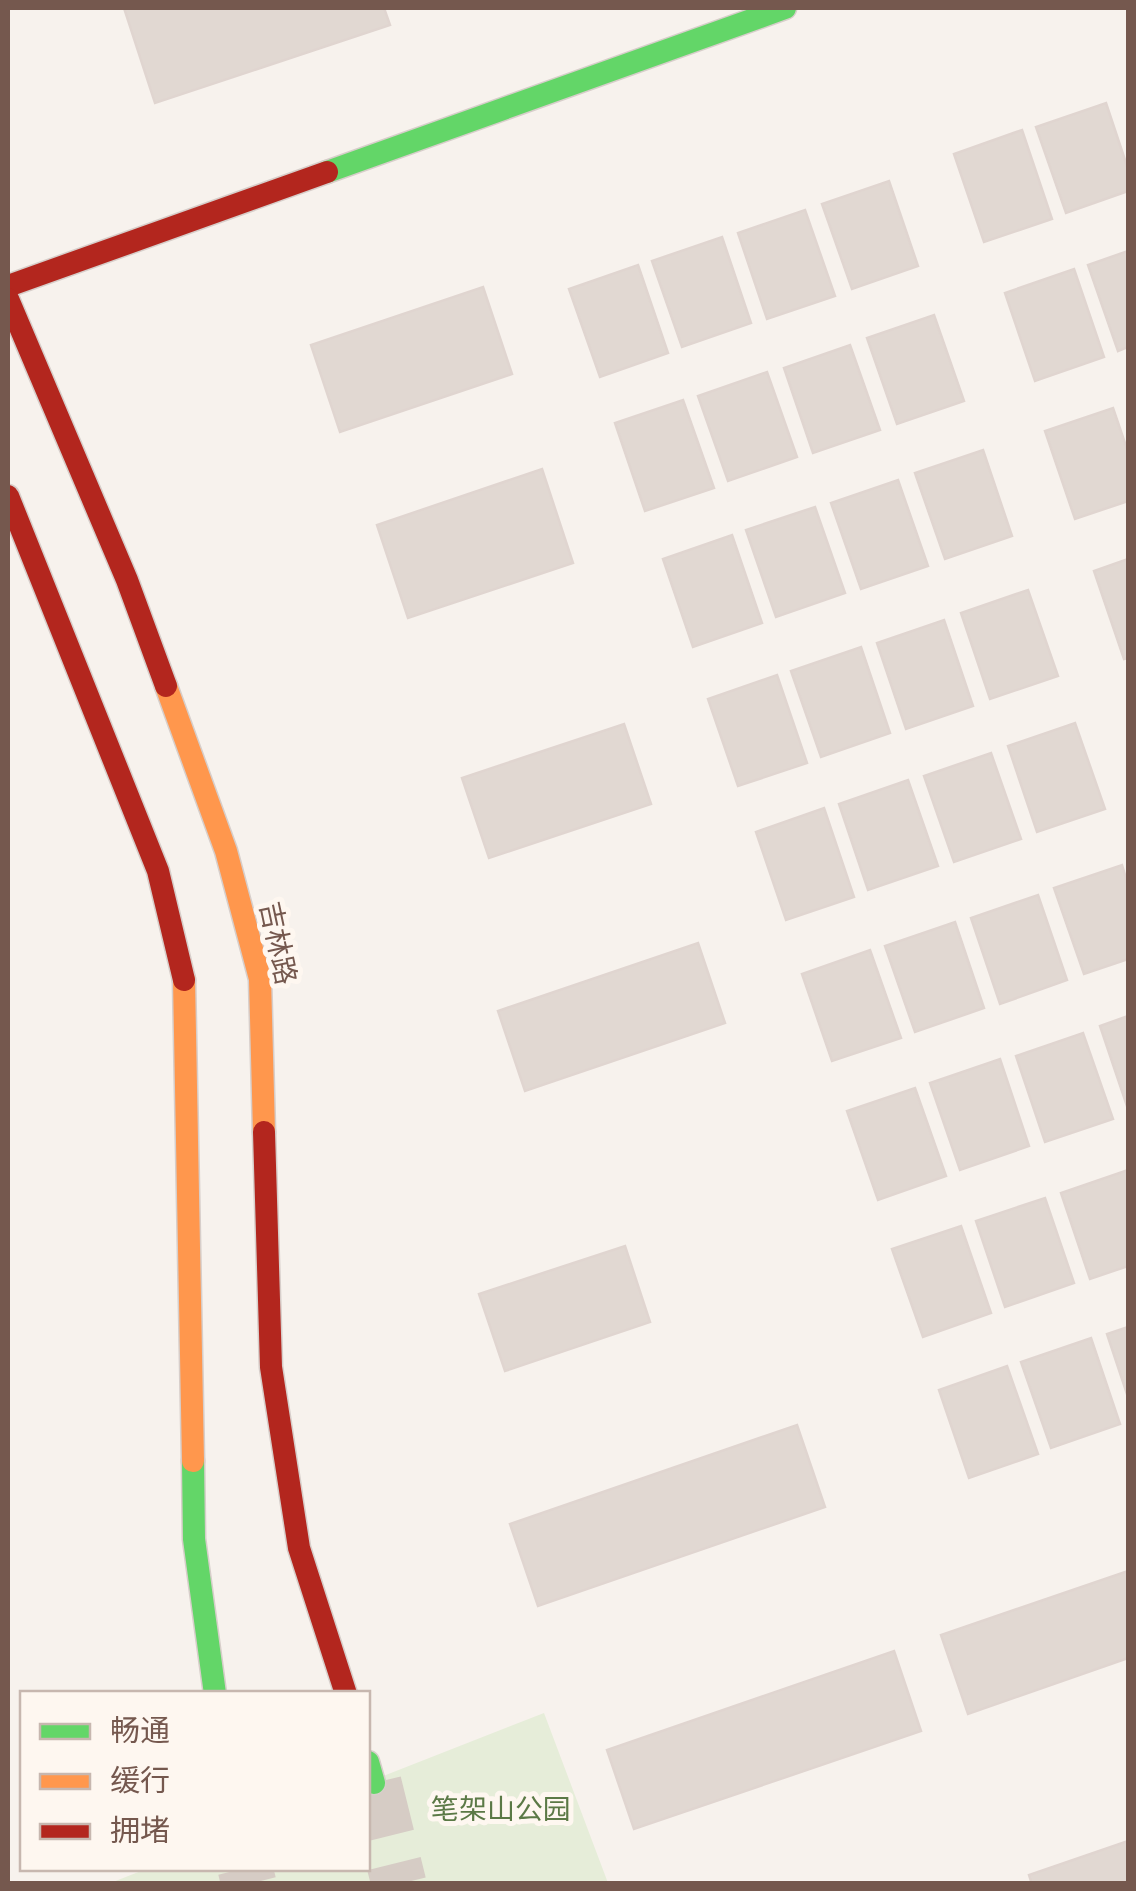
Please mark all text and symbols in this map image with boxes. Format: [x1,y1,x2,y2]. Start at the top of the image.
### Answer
street label: 吉林路 [253,898,303,988]
legend [20,1691,370,1871]
text: 畅通 [110,1713,170,1748]
text: 缓行 [110,1763,170,1798]
park label: 笔架山公园 [431,1793,571,1826]
text: 拥堵 [110,1813,170,1848]

